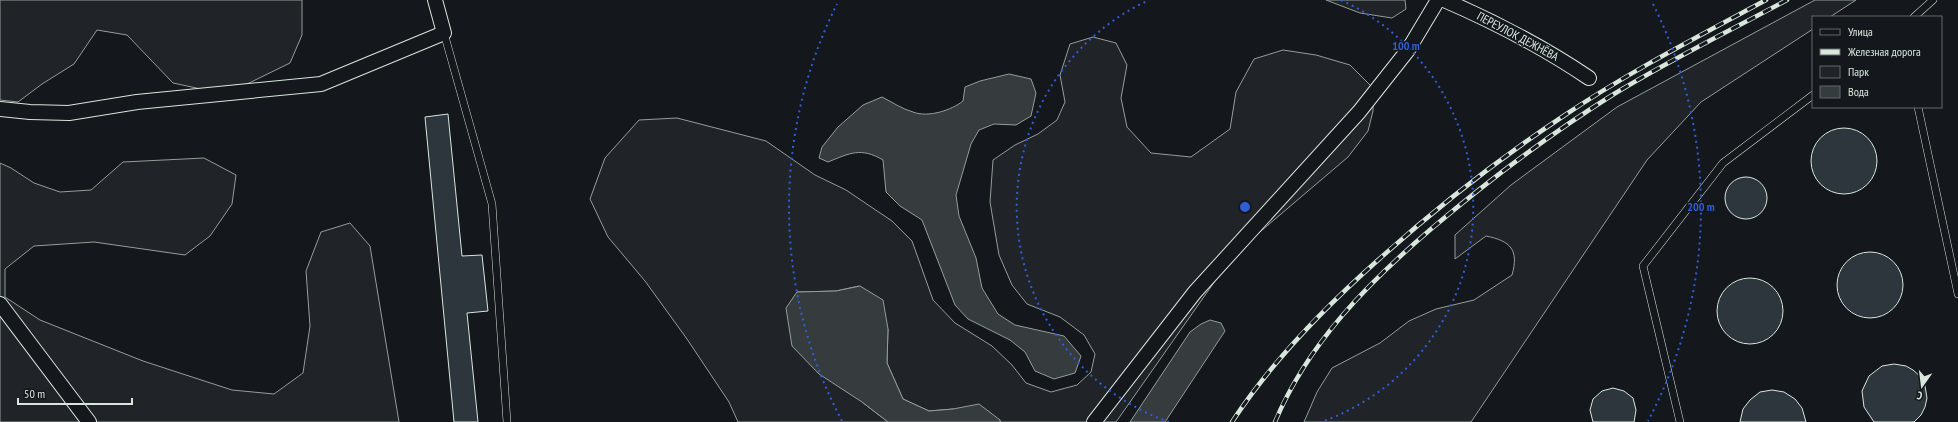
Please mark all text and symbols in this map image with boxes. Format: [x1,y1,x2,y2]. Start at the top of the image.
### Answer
street label: ПЕРЕУЛОК ДЕЖНЁВА [1474,8,1562,64]
legend [1812,16,1942,108]
text: Улица [1848,24,1873,39]
text: 100 m [1392,38,1420,53]
text: Железная дорога [1847,44,1921,59]
text: Парк [1848,64,1869,79]
text: Вода [1848,84,1869,99]
text: 200 m [1687,199,1715,214]
centre of rings [1238,200,1252,214]
north arrow [1902,366,1942,406]
scale bar [18,380,132,406]
text: 50 m [24,386,45,401]
text: С [1915,388,1924,403]

